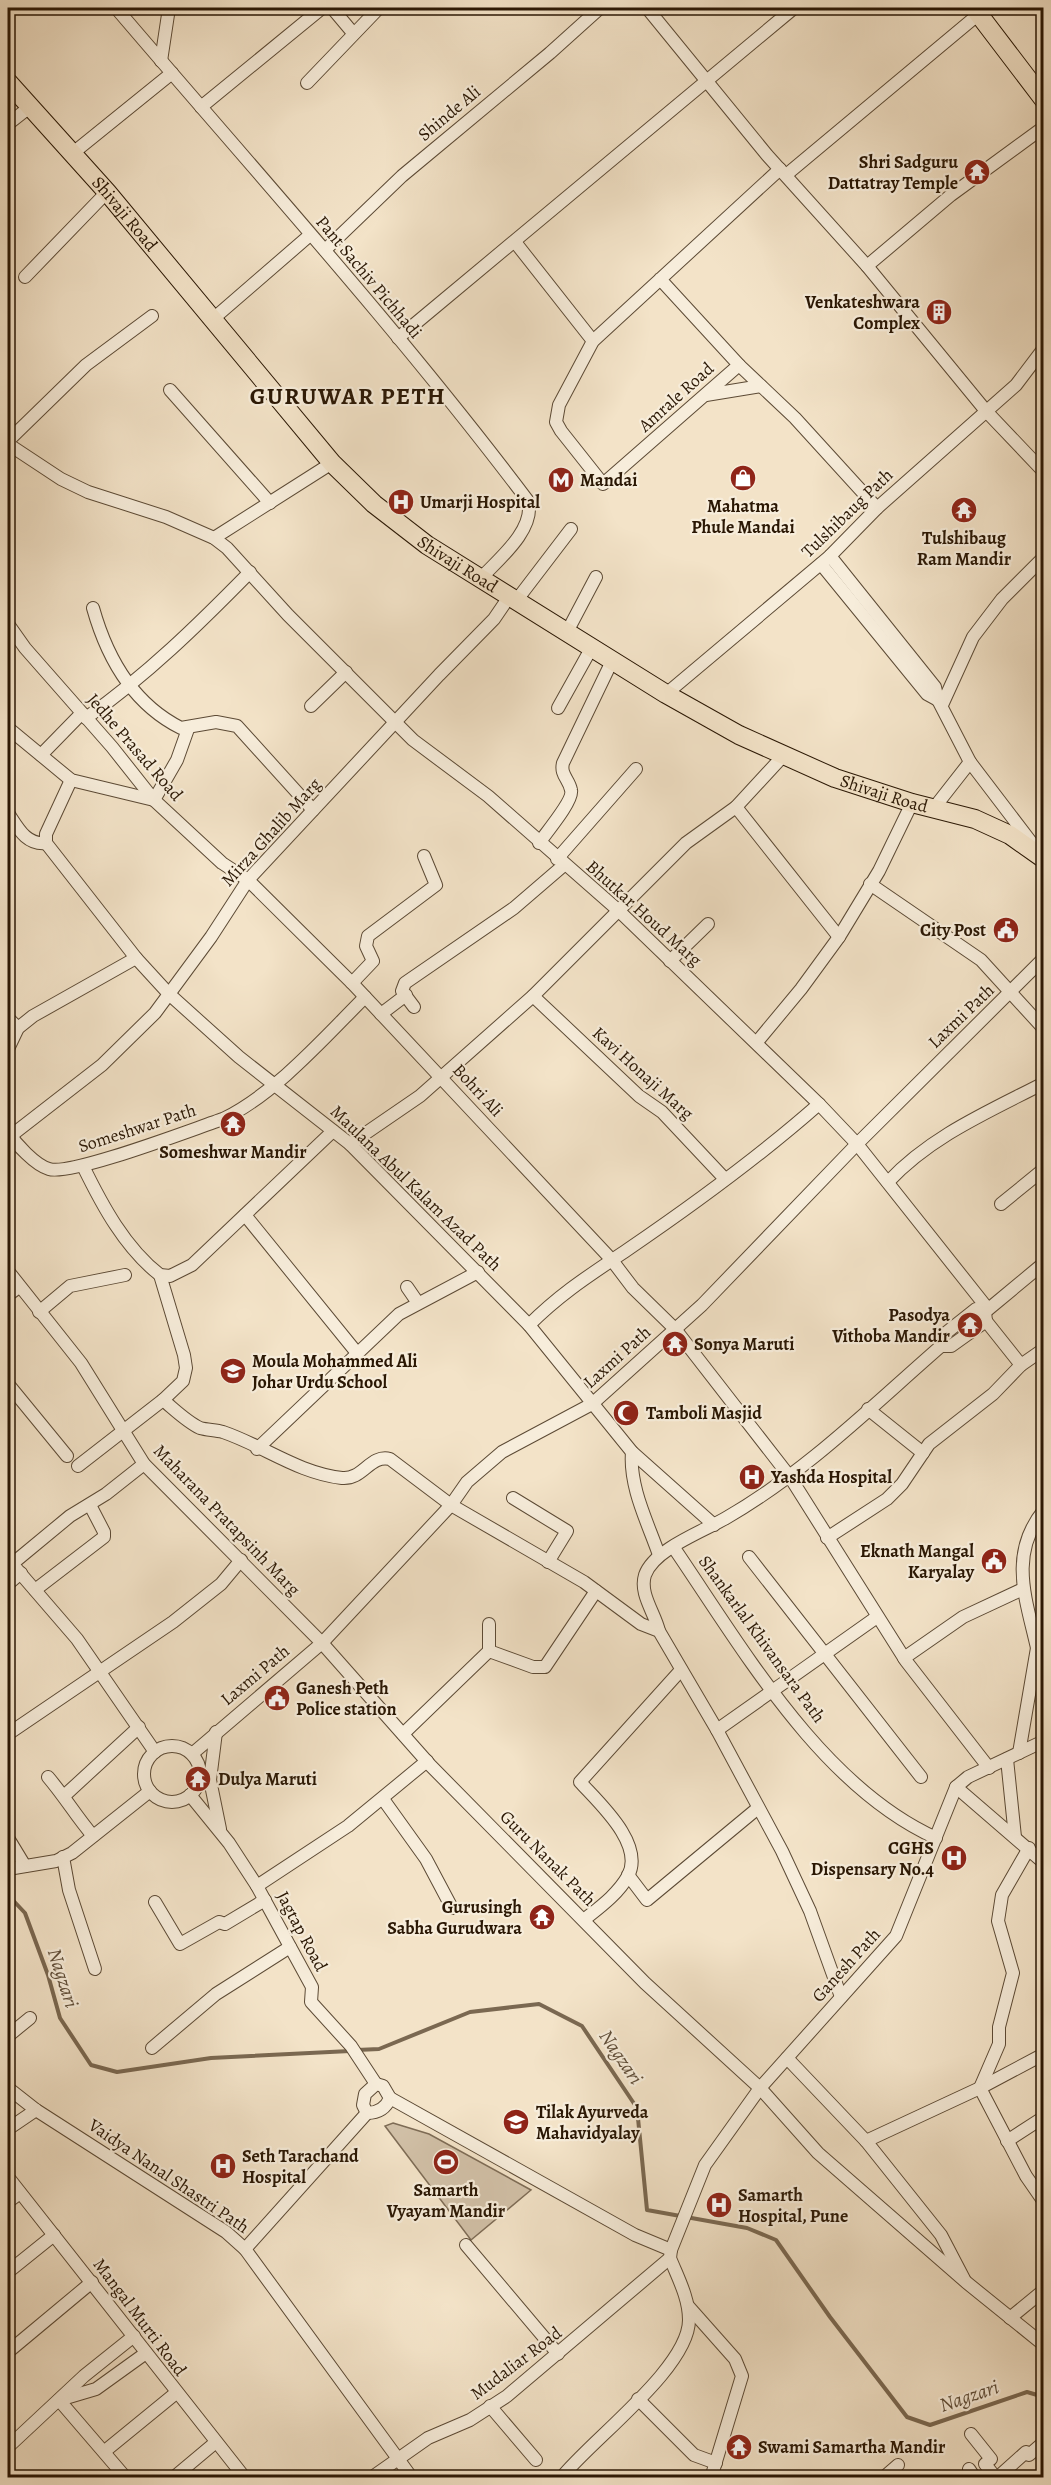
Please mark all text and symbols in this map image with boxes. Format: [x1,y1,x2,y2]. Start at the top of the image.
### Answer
street label: Shinde Ali [413,80,485,146]
place label: Shri Sadguru Dattatray Temple [828,150,958,195]
temple icon: Shri Sadguru Dattatray Temple [962,157,992,187]
street label: Shivaji Road [86,171,163,256]
street label: Pant Sachiv Pichhadi [310,210,428,344]
place label: Venkateshwara Complex [804,290,920,335]
building icon: Venkateshwara Complex [924,297,954,327]
street label: Amrale Road [632,357,719,438]
district label: GURUWAR PETH [250,380,446,412]
shop icon: Mahatma Phule Mandai [728,463,758,493]
street label: Tulshibaug Path [796,463,898,563]
metro station icon: Mandai [546,465,576,495]
place label: Mandai [580,468,637,492]
hospital icon: Umarji Hospital [386,487,416,517]
place label: Umarji Hospital [420,490,540,514]
place label: Mahatma Phule Mandai [691,494,795,539]
temple icon: Tulshibaug Ram Mandir [949,495,979,525]
place label: Tulshibaug Ram Mandir [917,526,1012,571]
street label: Shivaji Road [412,530,503,598]
street label: Jedhe Prasad Road [82,688,189,806]
street label: Shivaji Road [837,768,931,819]
street label: Mirza Ghalib Marg [216,772,326,892]
street label: Bhutkar Houd Marg [581,855,707,971]
public building icon: City Post [991,915,1021,945]
place label: City Post [920,918,986,942]
street label: Laxmi Path [923,978,1000,1054]
street label: Kavi Honaji Marg [587,1021,699,1125]
street label: Bohri Ali [447,1058,509,1122]
street label: Someshwar Path [75,1098,199,1158]
street label: Maulana Abul Kalam Azad Path [325,1100,507,1277]
temple icon: Someshwar Mandir [218,1109,248,1139]
place label: Someshwar Mandir [159,1140,307,1164]
place label: Pasodya Vithoba Mandir [831,1303,951,1348]
temple icon: Pasodya Vithoba Mandir [955,1310,985,1340]
street label: Laxmi Path [578,1320,656,1394]
temple icon: Sonya Maruti [660,1329,690,1359]
place label: Sonya Maruti [694,1332,795,1356]
place label: Moula Mohammed Ali Johar Urdu School [252,1349,418,1394]
school or university icon: Moula Mohammed Ali Johar Urdu School [218,1356,248,1386]
mosque icon: Tamboli Masjid [611,1398,641,1428]
place label: Tamboli Masjid [646,1401,762,1425]
street label: Maharana Pratapsinh Marg [148,1439,306,1601]
hospital icon: Yashda Hospital [737,1462,767,1492]
place label: Yashda Hospital [770,1465,892,1489]
place label: Eknath Mangal Karyalay [860,1539,975,1584]
public building icon: Eknath Mangal Karyalay [979,1546,1009,1576]
street label: Shankarlal Khivansara Path [693,1550,831,1728]
street label: Laxmi Path [215,1639,295,1711]
place label: Ganesh Peth Police station [296,1676,397,1721]
public building icon: Ganesh Peth Police station [262,1683,292,1713]
temple icon: Dulya Maruti [183,1764,213,1794]
place label: Dulya Maruti [218,1767,317,1791]
street label: Guru Nanak Path [495,1805,602,1912]
place label: CGHS Dispensary No.4 [811,1836,935,1881]
hospital icon: CGHS Dispensary No.4 [939,1843,969,1873]
street label: Jagtap Road [271,1887,333,1976]
place label: Gurusingh Sabha Gurudwara [387,1895,522,1940]
temple icon: Gurusingh Sabha Gurudwara [527,1902,557,1932]
street label: Ganesh Path [806,1922,886,2007]
water label: Nagzari [41,1945,85,2011]
water label: Nagzari [593,2024,649,2090]
place label: Tilak Ayurveda Mahavidyalay [536,2100,649,2145]
school or university icon: Tilak Ayurveda Mahavidyalay [501,2107,531,2137]
street label: Vaidya Nanal Shastri Path [83,2113,254,2239]
place label: Seth Tarachand Hospital [242,2144,359,2189]
sports icon: Samarth Vyayam Mandir [431,2147,461,2177]
hospital icon: Seth Tarachand Hospital [208,2151,238,2181]
place label: Samarth Vyayam Mandir [386,2178,506,2223]
place label: Samarth Hospital, Pune [738,2183,848,2228]
hospital icon: Samarth Hospital, Pune [704,2190,734,2220]
street label: Mangal Murti Road [88,2253,193,2381]
street label: Mudaliar Road [465,2321,567,2405]
water label: Nagzari [936,2373,1002,2419]
temple icon: Swami Samartha Mandir [724,2432,754,2462]
place label: Swami Samartha Mandir [758,2435,946,2459]

